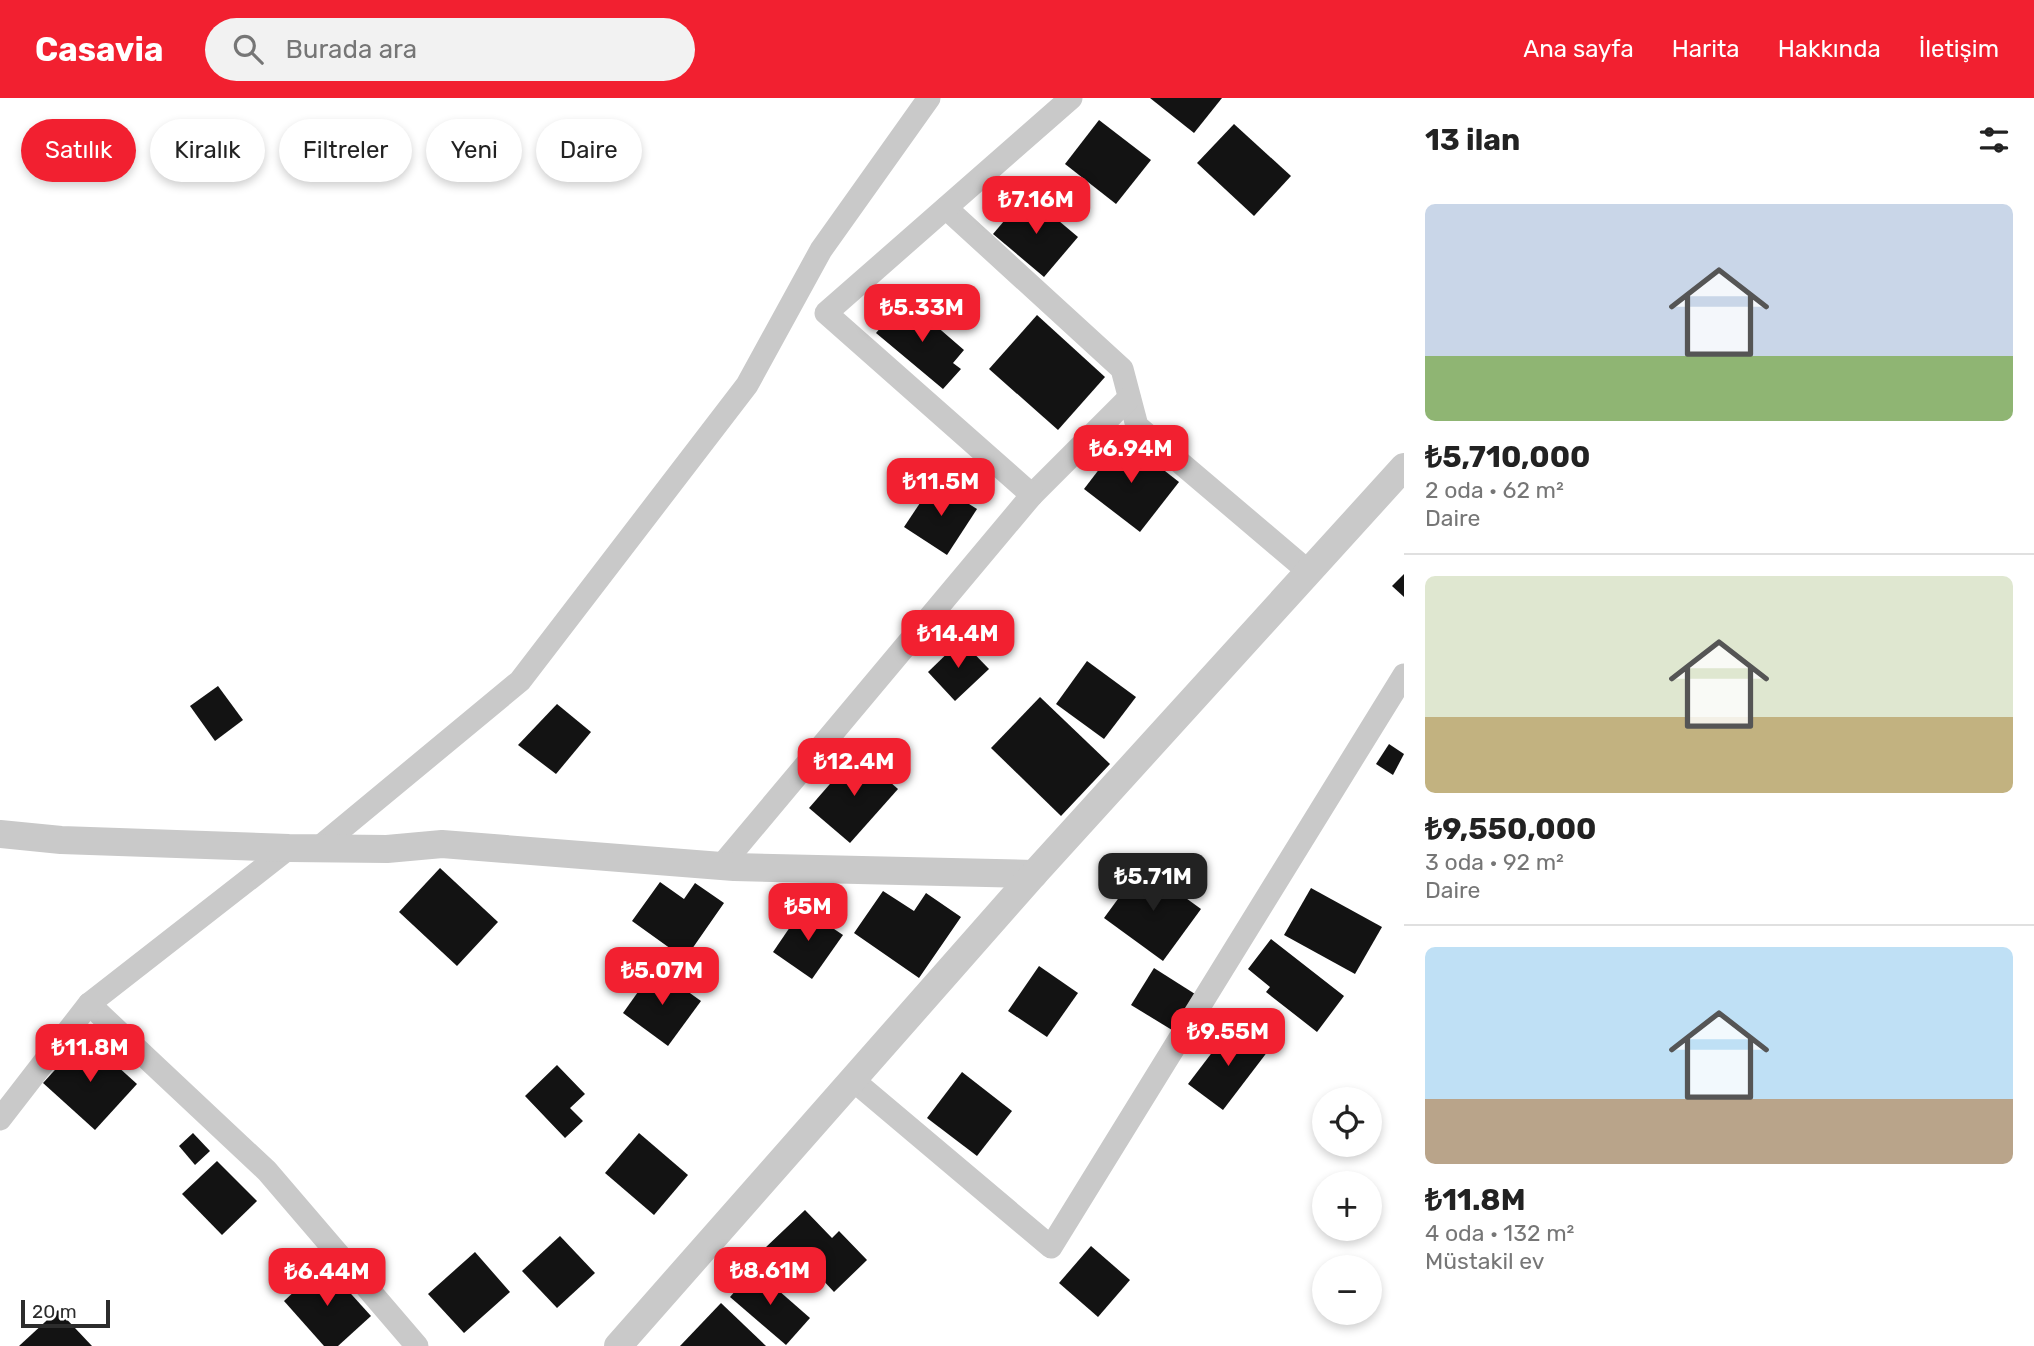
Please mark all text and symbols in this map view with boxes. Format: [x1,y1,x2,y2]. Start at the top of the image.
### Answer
search box [205,18,695,81]
text: Casavia [35,30,163,69]
icon: search [229,30,267,68]
text: Burada ara [285,34,417,65]
text: Ana sayfa [1523,35,1634,63]
text: Harita [1672,35,1740,63]
text: Hakkında [1778,35,1881,63]
text: İletişim [1919,35,1999,63]
chip: Satılık [21,119,136,182]
chip: Kiralık [150,119,265,182]
chip: Filtreler [279,119,412,182]
chip: Yeni [426,119,522,182]
chip: Daire [536,119,642,182]
icon: filters [1975,121,2013,159]
text: 13 ilan [1425,122,1520,158]
pin: ₺7.16M [979,176,1093,236]
text: ₺7.16M [998,185,1074,213]
icon: home [1656,249,1782,375]
pin: ₺5.33M [865,285,979,344]
text: ₺5.33M [880,293,964,321]
pin: ₺6.94M [1074,426,1188,485]
text: ₺6.94M [1089,434,1173,462]
text: ₺5,710,000 [1425,439,1590,475]
pin: ₺11.5M [884,458,998,518]
text: ₺11.5M [903,467,979,495]
text: 2 oda · 62 m² [1425,476,1564,504]
text: Daire [1425,504,1481,532]
pin: ₺14.4M [901,610,1015,670]
text: ₺14.4M [917,619,999,647]
icon: home [1656,621,1782,747]
pin: ₺12.4M [797,738,911,798]
text: ₺12.4M [814,747,894,775]
text: ₺9,550,000 [1425,811,1596,847]
text: 3 oda · 92 m² [1425,848,1564,876]
pin: ₺5.71M [1096,854,1210,913]
text: ₺5.71M [1114,862,1192,890]
text: Daire [1425,876,1481,904]
pin: ₺5M [774,884,842,943]
text: ₺5M [784,892,832,920]
pin: ₺5.07M [605,948,719,1007]
text: ₺5.07M [621,956,703,984]
icon: home [1656,992,1782,1118]
pin: ₺9.55M [1171,1009,1285,1068]
text: ₺9.55M [1187,1017,1269,1045]
pin: ₺11.8M [33,1024,147,1084]
text: ₺11.8M [51,1033,129,1061]
map controls [1312,1087,1382,1325]
button: locate [1312,1087,1382,1157]
button: + [1312,1171,1382,1241]
text: ₺11.8M [1425,1182,1526,1218]
text: 4 oda · 132 m² [1425,1219,1574,1247]
text: Müstakil ev [1425,1247,1544,1275]
pin: ₺6.44M [270,1248,384,1308]
pin: ₺8.61M [713,1248,827,1307]
button: − [1312,1255,1382,1325]
text: ₺8.61M [730,1256,810,1284]
text: ₺6.44M [285,1257,369,1285]
scale bar [21,1297,110,1329]
text: 20 m [32,1300,77,1323]

